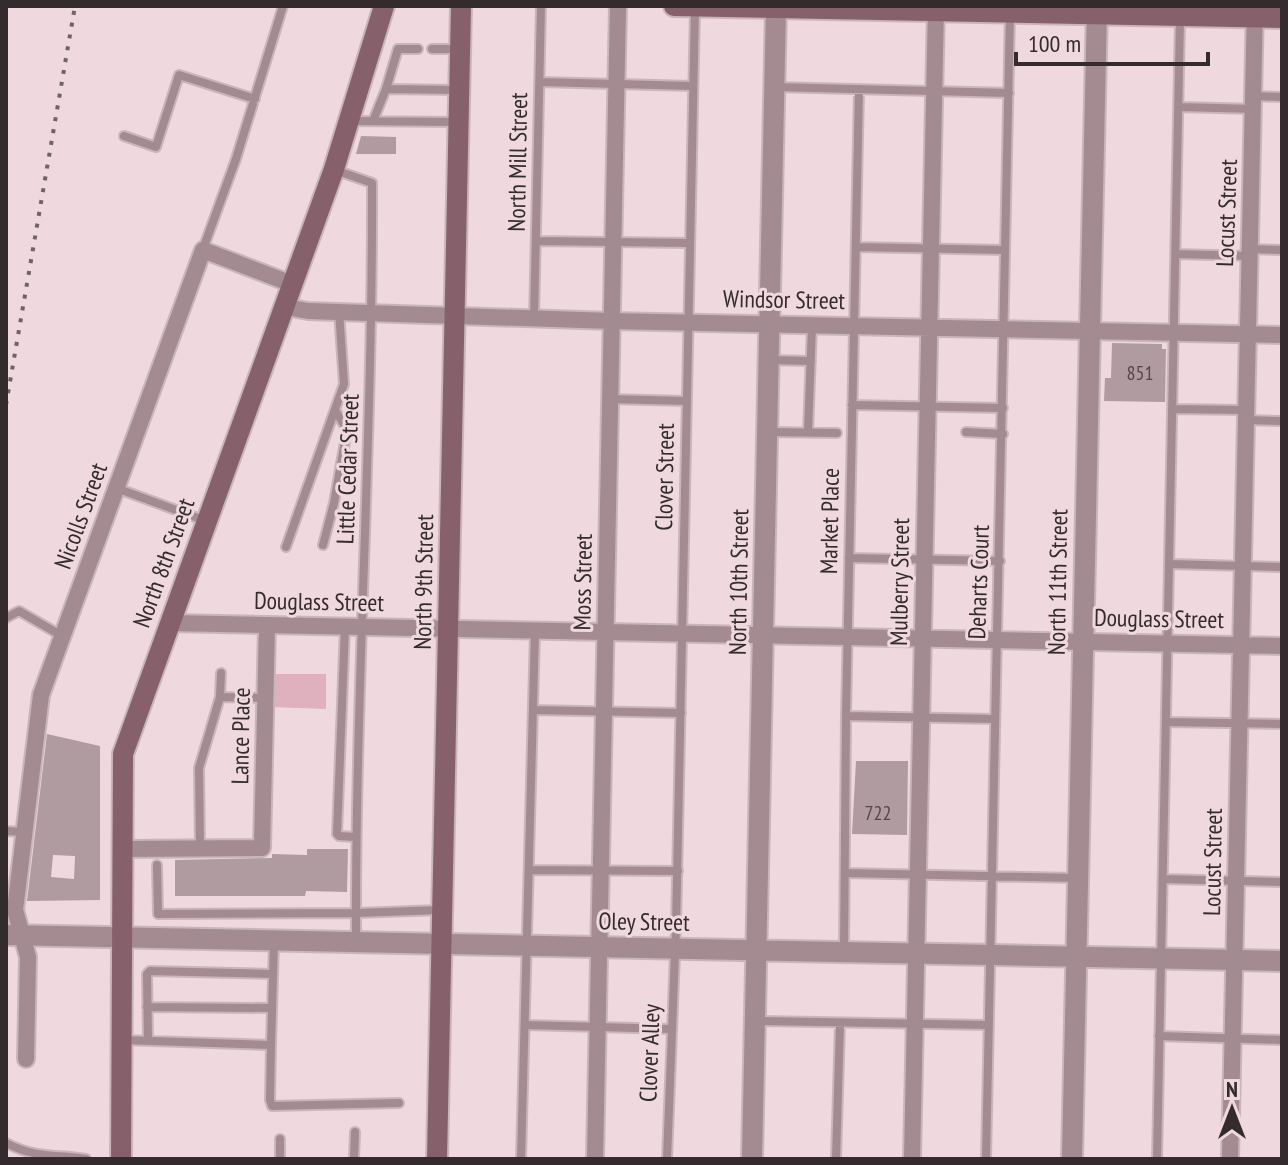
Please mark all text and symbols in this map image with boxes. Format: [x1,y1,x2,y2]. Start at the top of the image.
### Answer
scale bar [1016,16,1208,66]
text: 100 m [1028,28,1081,59]
street label: North Mill Street [501,92,534,232]
street label: Locust Street [1209,158,1244,267]
street label: Windsor Street [723,283,846,316]
house number: 851 [1127,360,1154,386]
street label: Little Cedar Street [329,393,366,545]
street label: Clover Street [648,423,681,531]
street label: Nicolls Street [47,458,114,573]
street label: Market Place [813,468,846,574]
street label: North 8th Street [126,494,201,632]
street label: North 10th Street [722,508,755,655]
street label: North 11th Street [1041,508,1074,655]
street label: North 9th Street [407,514,440,650]
street label: Mulberry Street [883,517,916,646]
street label: Deharts Court [961,524,996,640]
street label: Moss Street [566,533,599,631]
street label: Douglass Street [254,585,385,618]
street label: Douglass Street [1094,602,1225,635]
street label: Lance Place [224,687,257,785]
house number: 722 [865,800,892,826]
street label: Locust Street [1196,807,1229,916]
street label: Oley Street [598,905,690,938]
street label: Clover Alley [632,1003,667,1103]
north arrow [1192,1069,1272,1149]
text: N [1226,1075,1238,1103]

